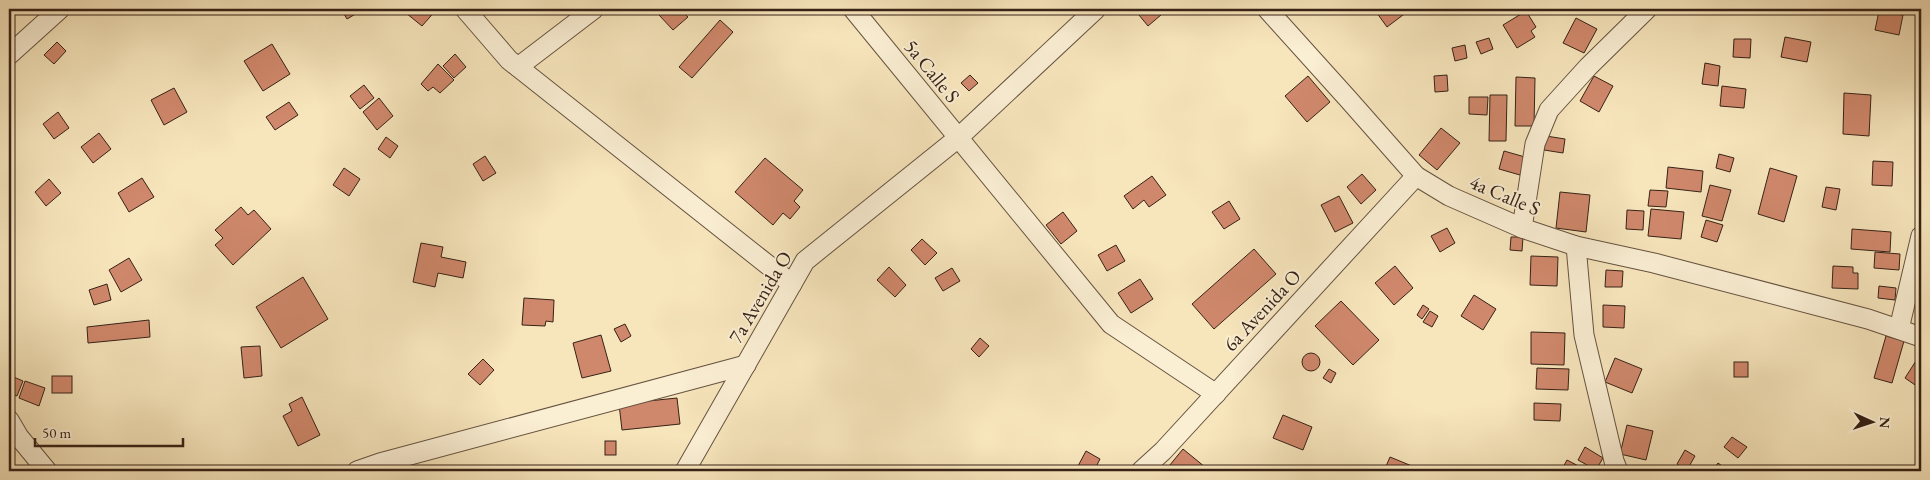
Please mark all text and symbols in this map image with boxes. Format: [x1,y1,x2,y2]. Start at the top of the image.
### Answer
street label: 5a Calle S [898,34,966,108]
street label: 4a Calle S [1466,168,1544,222]
street label: 7a Avenida O [722,246,798,348]
street label: 6a Avenida O [1217,264,1307,356]
north arrow [1848,398,1898,448]
scale bar [35,415,182,447]
text: N [1876,417,1894,429]
text: 50 m [42,423,71,442]

